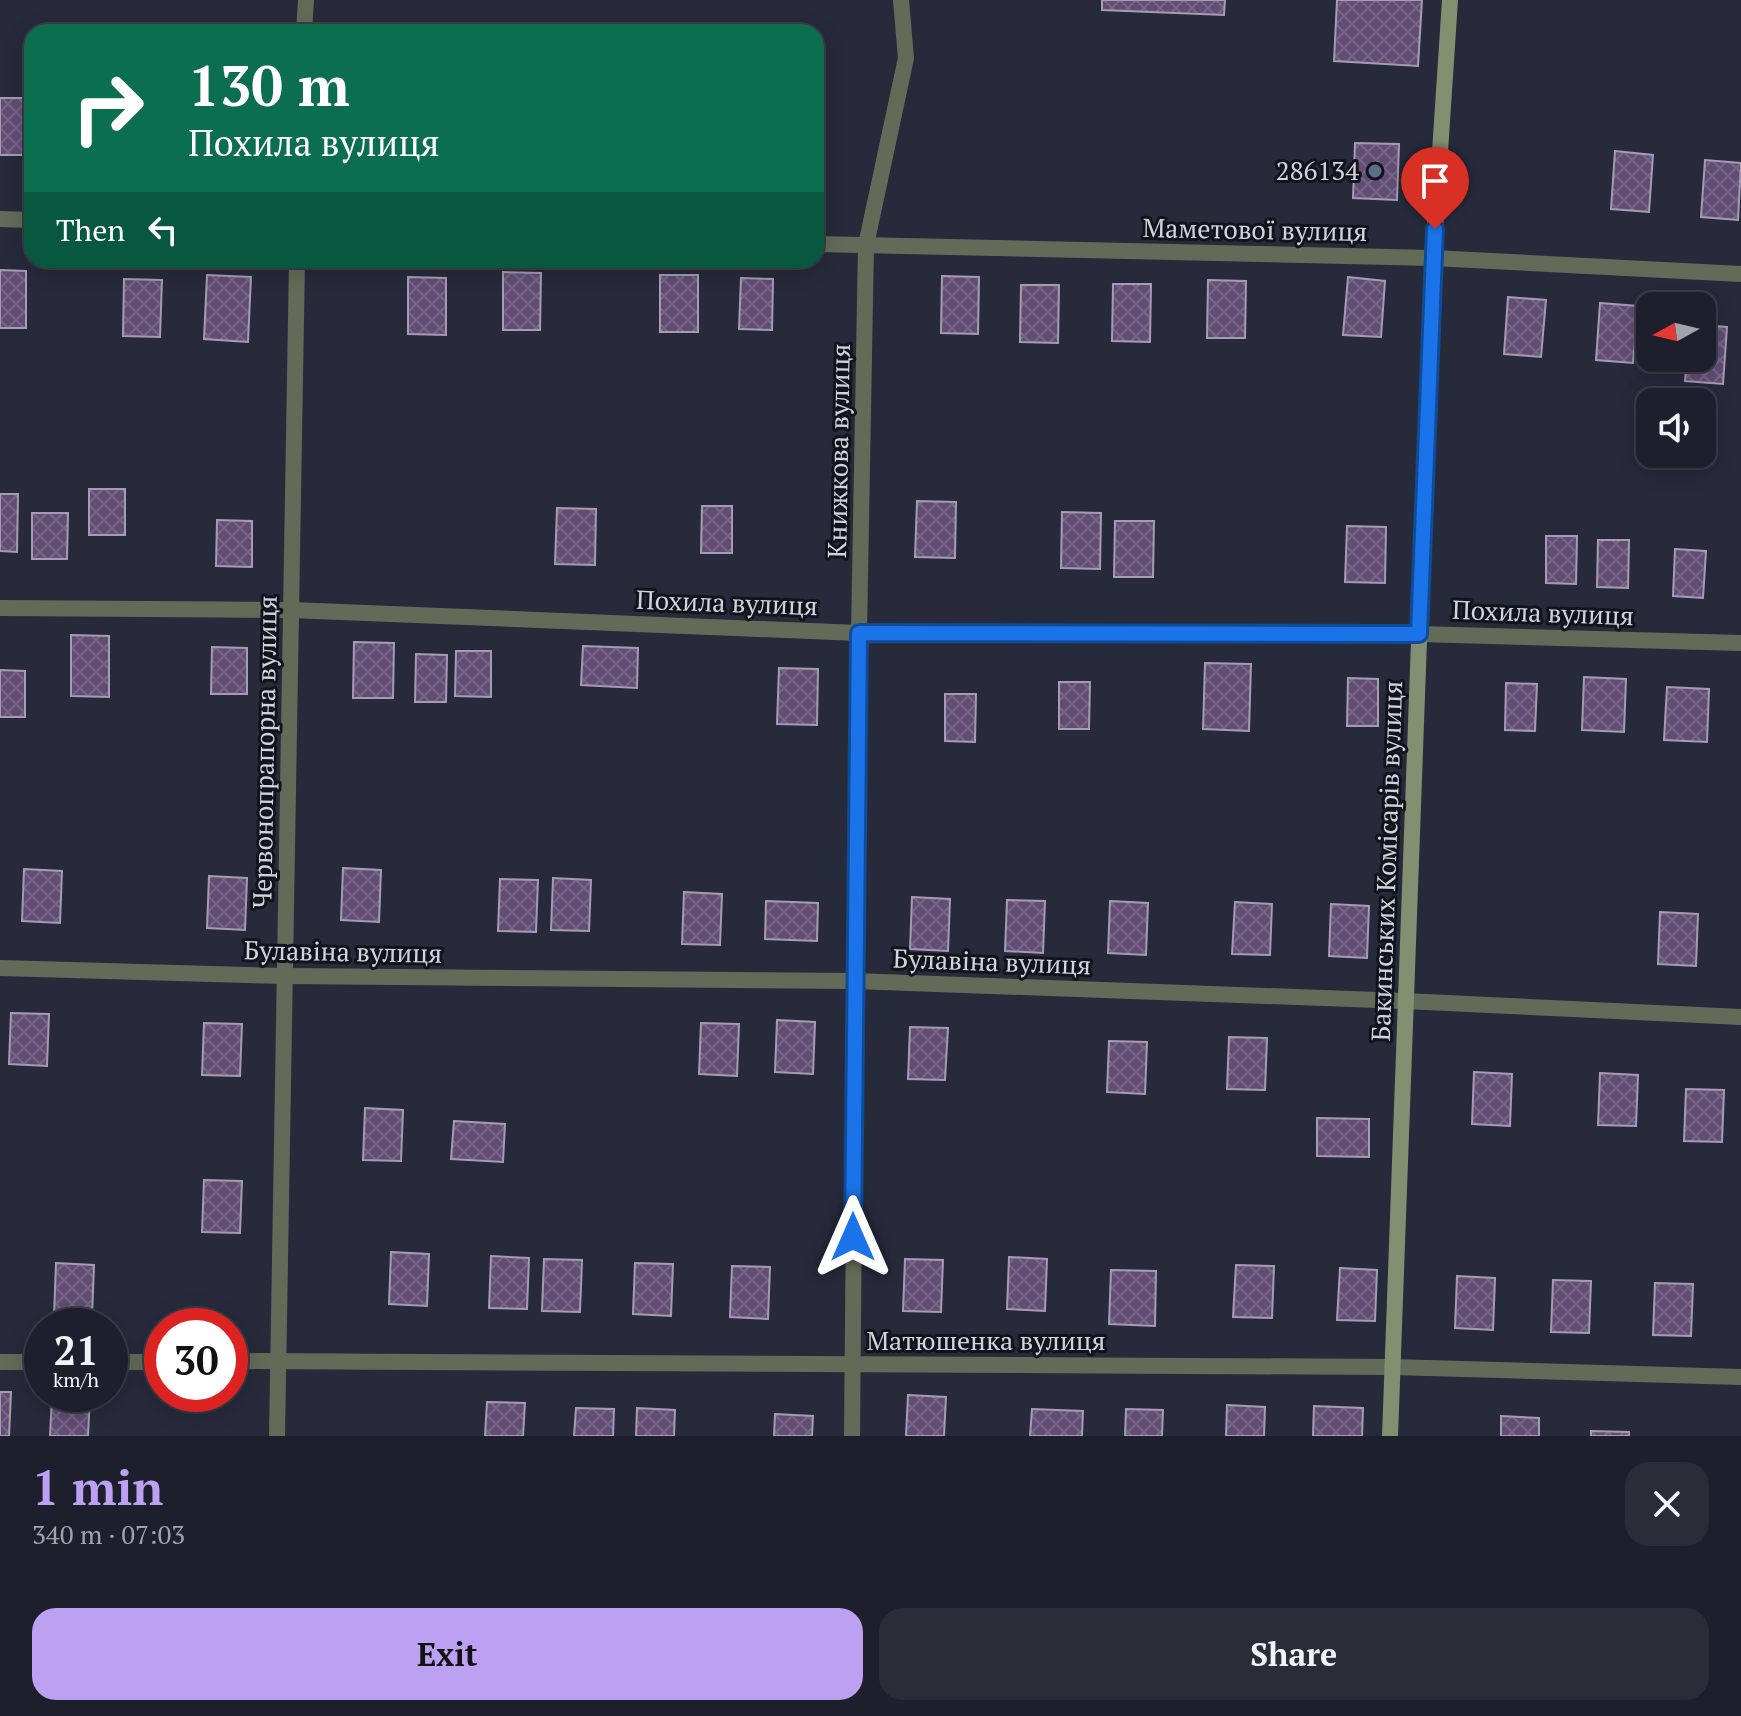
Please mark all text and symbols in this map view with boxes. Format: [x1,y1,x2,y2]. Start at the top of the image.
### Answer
text: 130 m [188,48,350,122]
icon: right [56,56,160,160]
text: Похила вулиця [188,119,440,166]
pin [1401,147,1469,229]
place label: 286134 [1276,153,1359,187]
icon: arrive [1413,159,1457,203]
marker: 286134 [1366,162,1384,180]
icon: left [141,208,185,252]
text: Then [56,210,125,250]
street label: Маметової вулиця [1142,210,1368,248]
north arrow [1636,292,1716,372]
map controls [1636,292,1716,468]
street label: Книжкова вулиця [819,343,857,559]
button: sound [1636,388,1716,468]
street label: Похила вулиця [636,582,818,622]
street label: Похила вулиця [1452,592,1634,632]
street label: Червонопрапорна вулиця [244,595,284,909]
street label: Бакинських Комісарів вулиця [1363,680,1409,1042]
street label: Булавіна вулиця [244,932,442,970]
street label: Булавіна вулиця [892,941,1092,981]
position arrow [811,1195,895,1279]
speed limit sign: 30 [144,1308,248,1412]
text: 21 [53,1323,99,1376]
street label: Матюшенка вулиця [866,1323,1106,1357]
text: km/h [53,1366,99,1393]
text: 1 min [32,1455,163,1519]
button: close [1625,1462,1709,1546]
text: 340 m · 07:03 [32,1517,185,1551]
button: Exit [32,1608,863,1700]
button: Share [879,1608,1709,1700]

